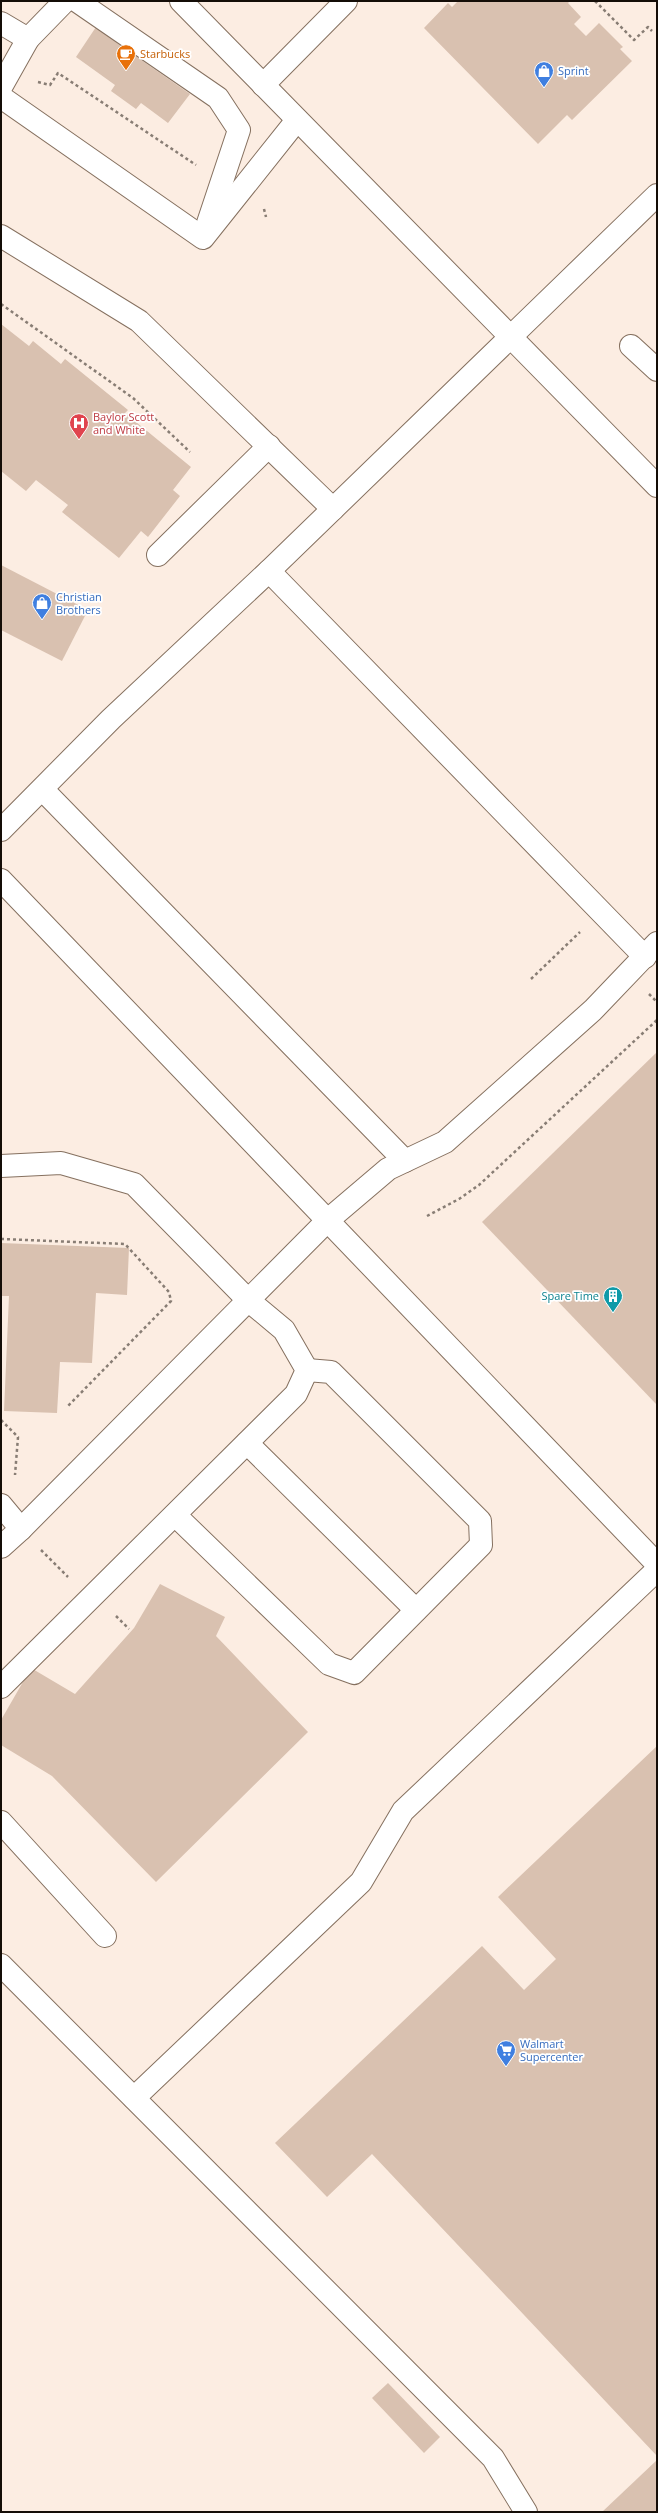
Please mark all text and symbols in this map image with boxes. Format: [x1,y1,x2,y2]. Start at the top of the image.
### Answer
cafe icon: Starbucks [115,43,137,71]
place label: Starbucks [140,46,190,61]
shop icon: Sprint [533,60,555,88]
place label: Sprint [558,63,589,78]
place label: Baylor Scott and White [93,409,154,437]
hospital icon: Baylor Scott and White [68,412,90,440]
place label: Christian Brothers [56,589,102,617]
shop icon: Christian Brothers [31,592,53,620]
building icon: Spare Time [602,1285,624,1313]
place label: Spare Time [541,1288,599,1303]
place label: Walmart Supercenter [520,2036,583,2064]
supermarket icon: Walmart Supercenter [495,2039,517,2067]

